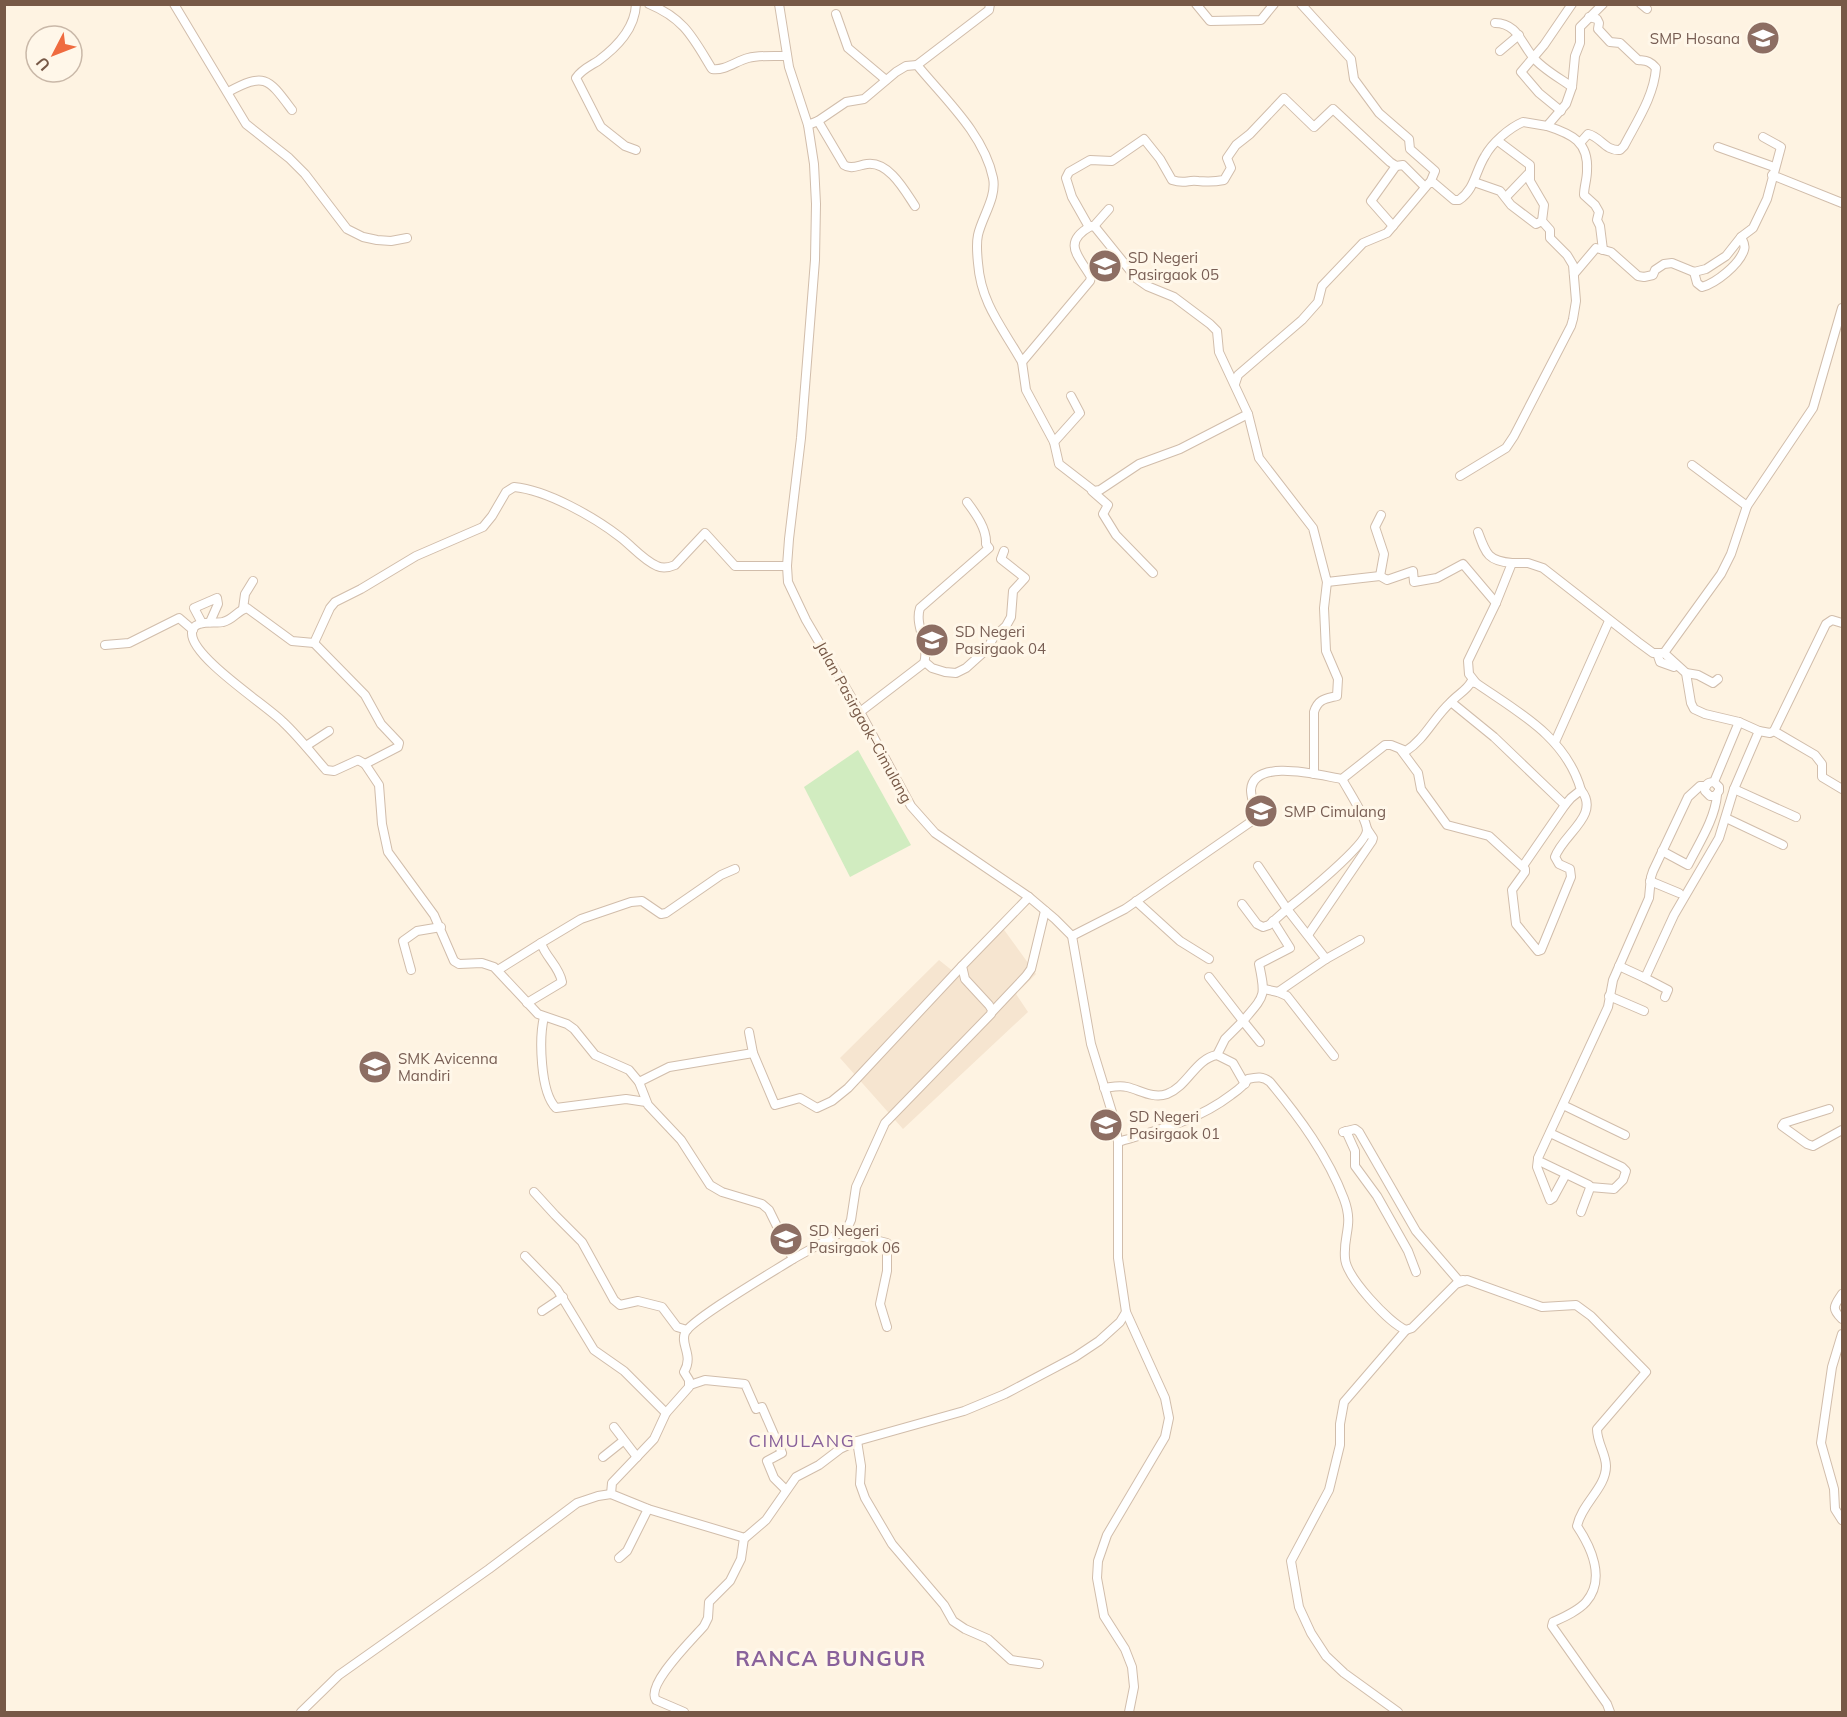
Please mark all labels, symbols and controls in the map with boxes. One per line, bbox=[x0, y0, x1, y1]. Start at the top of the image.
school or university icon: SMP Hosana bbox=[1745, 20, 1781, 56]
north arrow bbox=[24, 24, 84, 84]
place label: SMP Hosana bbox=[1650, 29, 1740, 48]
text: U bbox=[31, 53, 54, 75]
school or university icon: SD Negeri Pasirgaok 05 bbox=[1087, 248, 1123, 284]
place label: SD Negeri Pasirgaok 05 bbox=[1128, 248, 1219, 284]
school or university icon: SD Negeri Pasirgaok 04 bbox=[914, 622, 950, 658]
place label: SD Negeri Pasirgaok 04 bbox=[955, 622, 1046, 658]
street label: Jalan Pasirgaok–Cimulang bbox=[812, 638, 916, 806]
school or university icon: SMP Cimulang bbox=[1243, 793, 1279, 829]
place label: SMP Cimulang bbox=[1284, 802, 1386, 821]
school or university icon: SMK Avicenna Mandiri bbox=[357, 1049, 393, 1085]
place label: SMK Avicenna Mandiri bbox=[398, 1049, 498, 1085]
school or university icon: SD Negeri Pasirgaok 01 bbox=[1088, 1107, 1124, 1143]
place label: SD Negeri Pasirgaok 01 bbox=[1129, 1107, 1220, 1143]
school or university icon: SD Negeri Pasirgaok 06 bbox=[768, 1221, 804, 1257]
place label: SD Negeri Pasirgaok 06 bbox=[809, 1221, 900, 1257]
district label: CIMULANG bbox=[749, 1429, 855, 1452]
district label: RANCA BUNGUR bbox=[735, 1645, 927, 1671]

